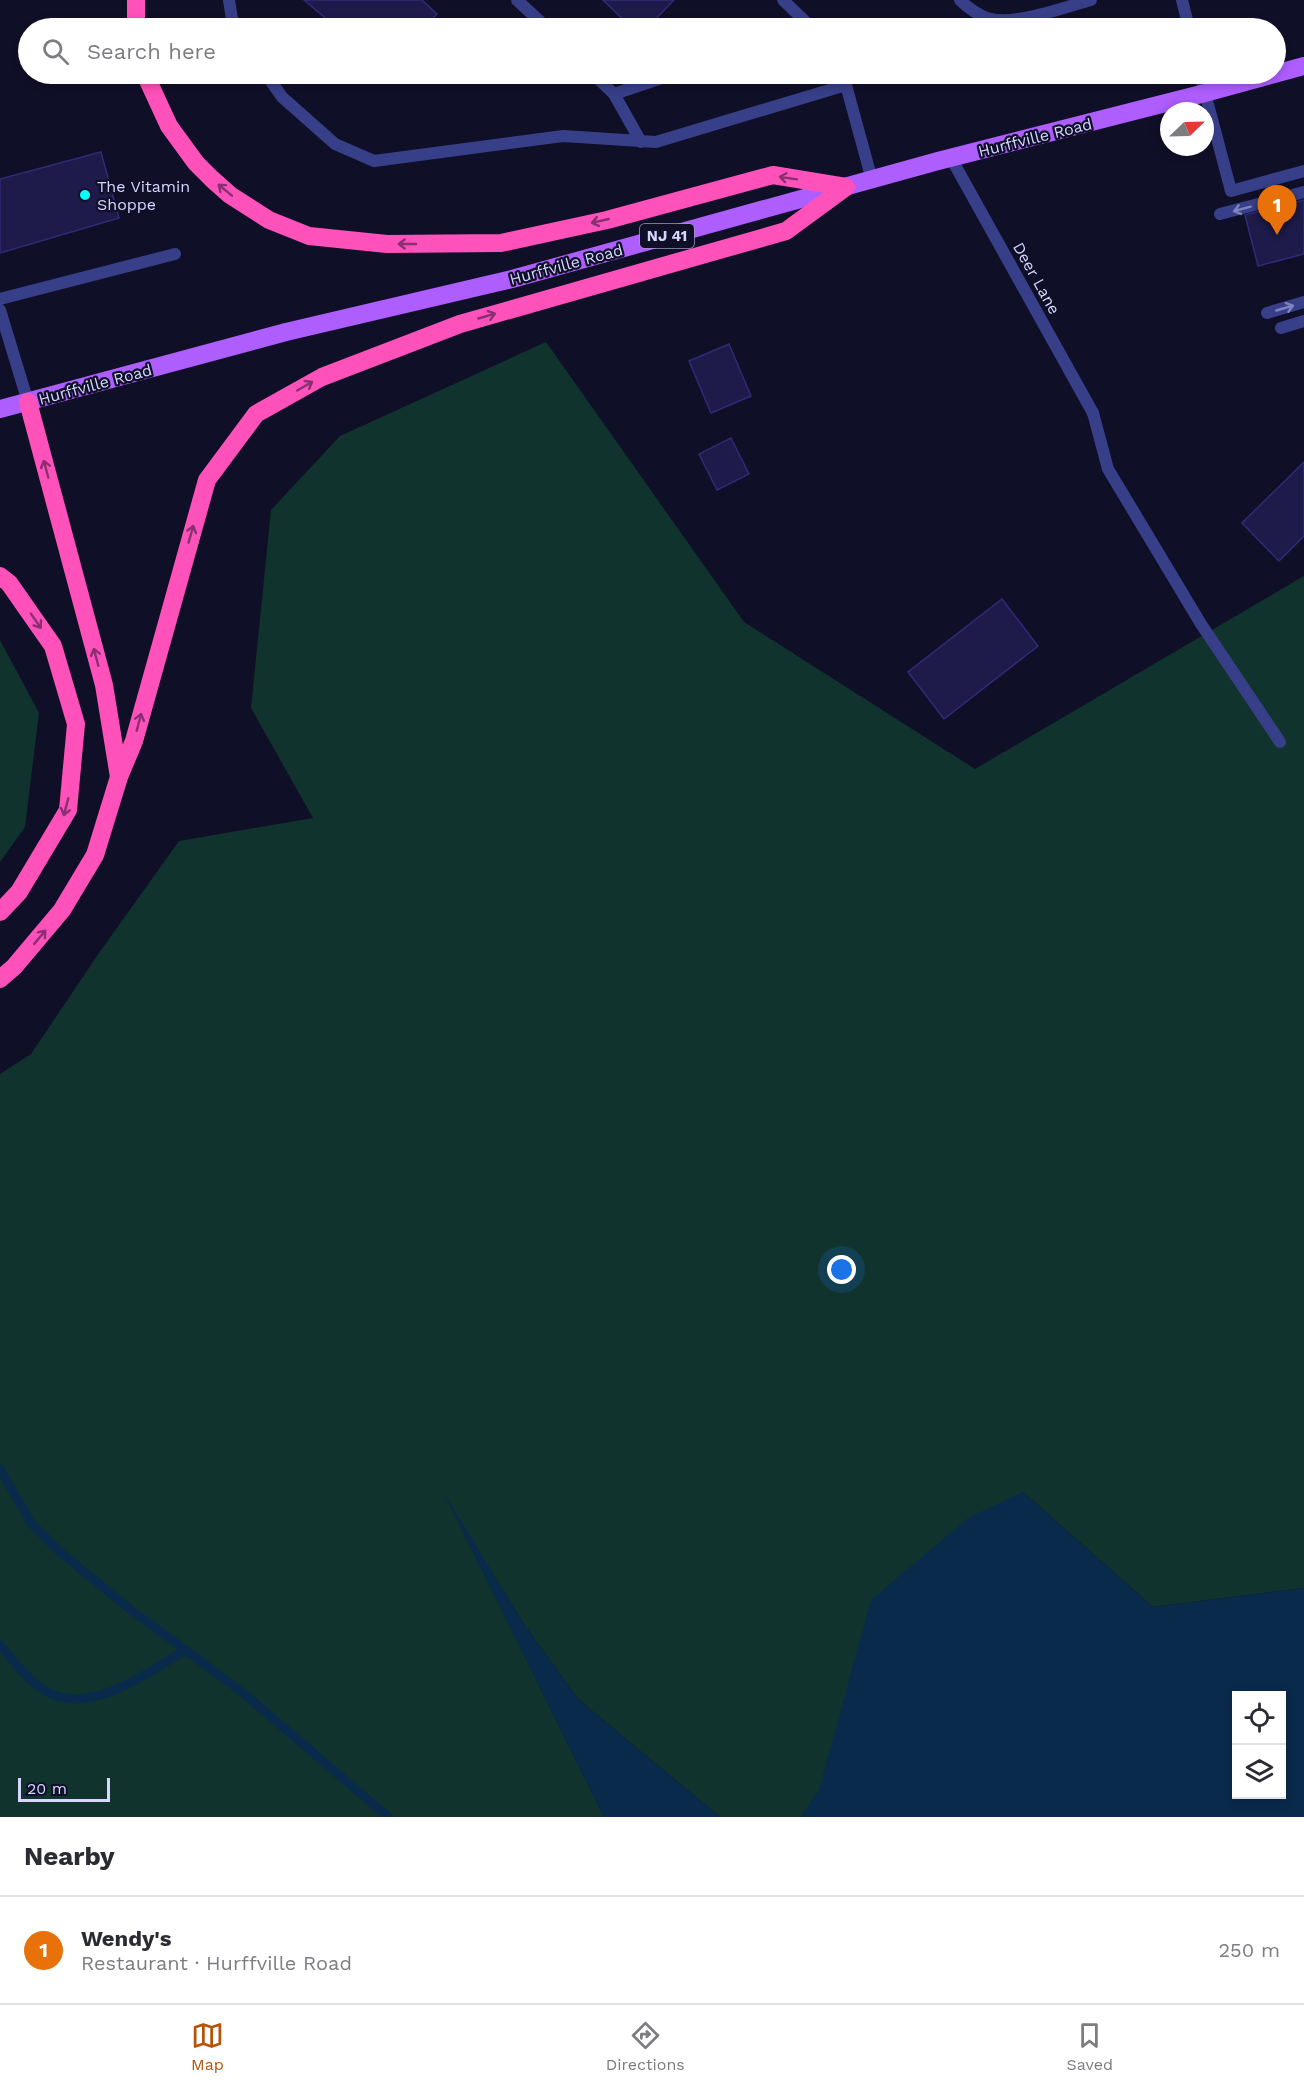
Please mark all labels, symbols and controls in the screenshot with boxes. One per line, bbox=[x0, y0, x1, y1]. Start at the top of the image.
search box bbox=[18, 18, 1286, 84]
icon: search bbox=[39, 35, 72, 68]
text: Search here bbox=[87, 39, 216, 64]
north arrow bbox=[1160, 102, 1214, 156]
street label: Hurffville Road bbox=[976, 114, 1094, 161]
one-way arrow bbox=[779, 172, 799, 183]
place label: The Vitamin Shoppe bbox=[97, 177, 190, 214]
one-way arrow bbox=[217, 183, 233, 196]
pin: 1 bbox=[1258, 186, 1296, 235]
marker: The Vitamin Shoppe bbox=[78, 188, 92, 202]
one-way arrow bbox=[1232, 203, 1251, 215]
one-way arrow bbox=[590, 216, 609, 228]
road number: NJ 41 bbox=[640, 224, 694, 248]
one-way arrow bbox=[397, 238, 417, 250]
street label: Deer Lane bbox=[1009, 239, 1064, 318]
street label: Hurffville Road bbox=[507, 240, 625, 289]
one-way arrow bbox=[1275, 301, 1294, 313]
one-way arrow bbox=[477, 310, 496, 321]
street label: Hurffville Road bbox=[36, 360, 154, 409]
one-way arrow bbox=[296, 380, 313, 392]
one-way arrow bbox=[40, 460, 51, 479]
one-way arrow bbox=[186, 525, 198, 544]
one-way arrow bbox=[30, 613, 42, 629]
one-way arrow bbox=[90, 648, 102, 667]
one-way arrow bbox=[134, 713, 146, 732]
one-way arrow bbox=[60, 797, 72, 816]
one-way arrow bbox=[33, 930, 47, 945]
your location bbox=[827, 1255, 856, 1284]
map controls bbox=[1232, 1691, 1286, 1799]
button: locate bbox=[1232, 1691, 1286, 1745]
button: layers bbox=[1232, 1745, 1286, 1799]
scale bar bbox=[18, 1775, 110, 1802]
text: 20 m bbox=[27, 1779, 67, 1798]
text: Nearby bbox=[24, 1841, 115, 1871]
text: Wendy's bbox=[81, 1926, 171, 1951]
text: 1 bbox=[39, 1938, 48, 1962]
text: 250 m bbox=[1218, 1938, 1280, 1962]
text: Restaurant · Hurffville Road bbox=[81, 1951, 352, 1975]
tab: Map bbox=[191, 2019, 224, 2074]
tab: Directions bbox=[606, 2019, 685, 2074]
tab: Saved bbox=[1067, 2019, 1113, 2074]

